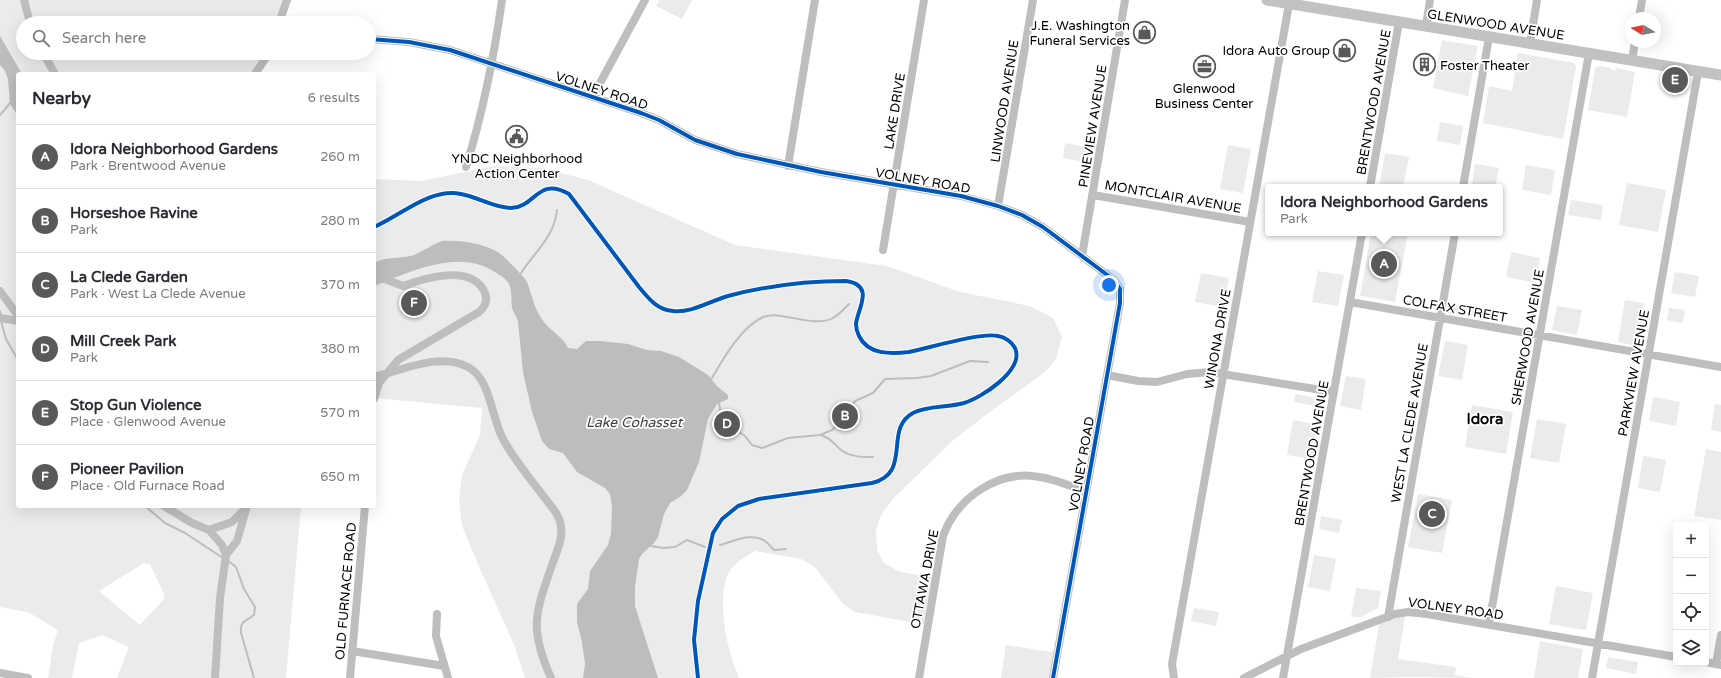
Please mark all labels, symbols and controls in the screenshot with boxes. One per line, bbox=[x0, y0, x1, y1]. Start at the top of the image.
street label: GLENWOOD AVENUE bbox=[1426, 6, 1565, 44]
north arrow bbox=[1625, 12, 1661, 48]
search box bbox=[16, 16, 376, 60]
place label: J.E. Washington Funeral Services bbox=[1030, 18, 1130, 49]
shop icon: J.E. Washington Funeral Services bbox=[1132, 19, 1158, 45]
icon: search bbox=[30, 27, 52, 49]
street label: BRENTWOOD AVENUE bbox=[1353, 28, 1395, 176]
text: Search here bbox=[62, 29, 146, 47]
shop icon: Idora Auto Group bbox=[1332, 37, 1358, 63]
street label: LINWOOD AVENUE bbox=[987, 39, 1023, 164]
place label: Idora Auto Group bbox=[1222, 43, 1330, 59]
building icon: Foster Theater bbox=[1411, 52, 1437, 78]
office icon: Glenwood Business Center bbox=[1191, 53, 1217, 79]
place label: Foster Theater bbox=[1440, 58, 1530, 74]
street label: PINEVIEW AVENUE bbox=[1075, 64, 1111, 189]
pin: E bbox=[1662, 65, 1688, 95]
street label: VOLNEY ROAD bbox=[553, 68, 650, 114]
street label: LAKE DRIVE bbox=[881, 72, 909, 151]
place label: Glenwood Business Center bbox=[1155, 81, 1253, 112]
text: Nearby bbox=[32, 88, 91, 109]
text: 6 results bbox=[308, 90, 360, 106]
public building icon: YNDC Neighborhood Action Center bbox=[504, 123, 530, 149]
text: Idora Neighborhood Gardens bbox=[70, 140, 278, 158]
text: A bbox=[40, 149, 50, 165]
text: 260 m bbox=[320, 149, 360, 165]
place label: YNDC Neighborhood Action Center bbox=[452, 151, 582, 182]
text: Park · Brentwood Avenue bbox=[70, 158, 226, 174]
street label: VOLNEY ROAD bbox=[874, 165, 972, 197]
street label: MONTCLAIR AVENUE bbox=[1103, 177, 1242, 217]
popup bbox=[1265, 184, 1503, 236]
text: Idora Neighborhood Gardens bbox=[1280, 193, 1488, 211]
text: Horseshoe Ravine bbox=[70, 204, 198, 222]
text: Park bbox=[1280, 211, 1308, 227]
text: B bbox=[40, 213, 50, 229]
text: 280 m bbox=[320, 213, 360, 229]
text: Park bbox=[70, 222, 98, 238]
pin: A bbox=[1371, 249, 1397, 279]
text: La Clede Garden bbox=[70, 268, 188, 286]
street label: SHERWOOD AVENUE bbox=[1508, 268, 1548, 406]
your location bbox=[1099, 275, 1119, 295]
text: C bbox=[40, 277, 50, 293]
text: 370 m bbox=[320, 277, 360, 293]
text: Park · West La Clede Avenue bbox=[70, 286, 246, 302]
pin: F bbox=[401, 288, 427, 318]
street label: WINONA DRIVE bbox=[1201, 288, 1235, 390]
street label: COLFAX STREET bbox=[1402, 292, 1508, 326]
street label: PARKVIEW AVENUE bbox=[1615, 309, 1653, 438]
text: Mill Creek Park bbox=[70, 332, 176, 350]
text: D bbox=[40, 341, 50, 357]
text: 380 m bbox=[320, 341, 360, 357]
street label: WEST LA CLEDE AVENUE bbox=[1388, 342, 1432, 504]
text: Park bbox=[70, 350, 98, 366]
street label: BRENTWOOD AVENUE bbox=[1291, 379, 1333, 527]
text: Stop Gun Violence bbox=[70, 396, 201, 414]
pin: B bbox=[832, 401, 858, 431]
text: E bbox=[41, 405, 49, 421]
text: 570 m bbox=[320, 405, 360, 421]
pin: D bbox=[714, 409, 740, 439]
district label: Idora bbox=[1467, 410, 1503, 428]
text: Place · Glenwood Avenue bbox=[70, 414, 226, 430]
water label: Lake Cohasset bbox=[586, 414, 684, 431]
street label: VOLNEY ROAD bbox=[1066, 415, 1098, 513]
text: Pioneer Pavilion bbox=[70, 460, 184, 478]
text: F bbox=[41, 469, 49, 485]
text: 650 m bbox=[320, 469, 360, 485]
text: Place · Old Furnace Road bbox=[70, 478, 225, 494]
pin: C bbox=[1419, 499, 1445, 529]
street label: OLD FURNACE ROAD bbox=[332, 521, 360, 660]
map controls bbox=[1673, 522, 1709, 666]
button: + bbox=[1673, 522, 1709, 558]
street label: OTTAWA DRIVE bbox=[907, 528, 942, 630]
button: − bbox=[1673, 558, 1709, 594]
street label: VOLNEY ROAD bbox=[1407, 594, 1505, 624]
button: locate bbox=[1673, 594, 1709, 630]
button: layers bbox=[1673, 630, 1709, 666]

